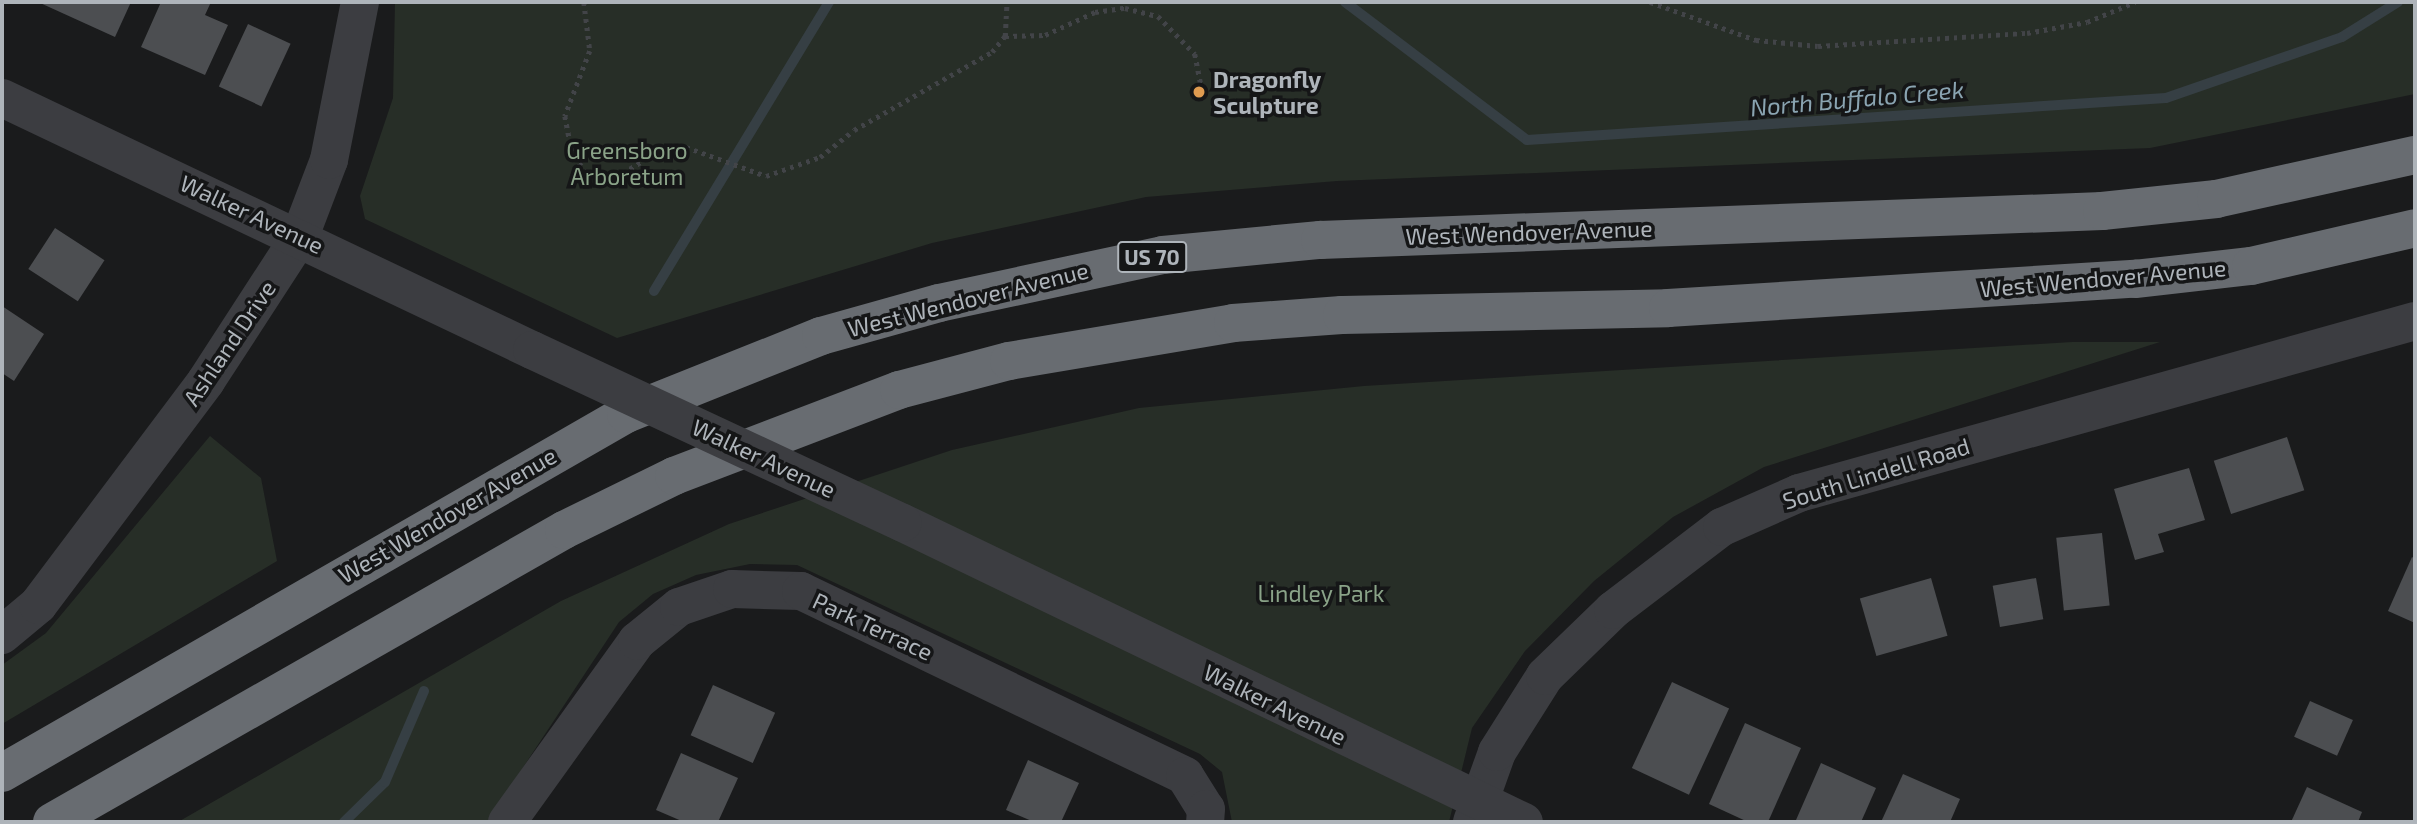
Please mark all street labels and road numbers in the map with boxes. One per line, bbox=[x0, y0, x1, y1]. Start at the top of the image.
street label: Walker Avenue bbox=[175, 169, 329, 259]
street label: West Wendover Avenue bbox=[1404, 214, 1654, 250]
road number: US 70 bbox=[1117, 240, 1187, 274]
street label: West Wendover Avenue bbox=[1978, 253, 2228, 303]
street label: West Wendover Avenue bbox=[844, 256, 1092, 342]
street label: Ashland Drive bbox=[177, 275, 281, 411]
street label: Walker Avenue bbox=[687, 413, 841, 503]
street label: South Lindell Road bbox=[1779, 431, 1973, 515]
street label: West Wendover Avenue bbox=[333, 441, 561, 589]
street label: Park Terrace bbox=[808, 586, 938, 666]
street label: Walker Avenue bbox=[1199, 657, 1351, 751]

